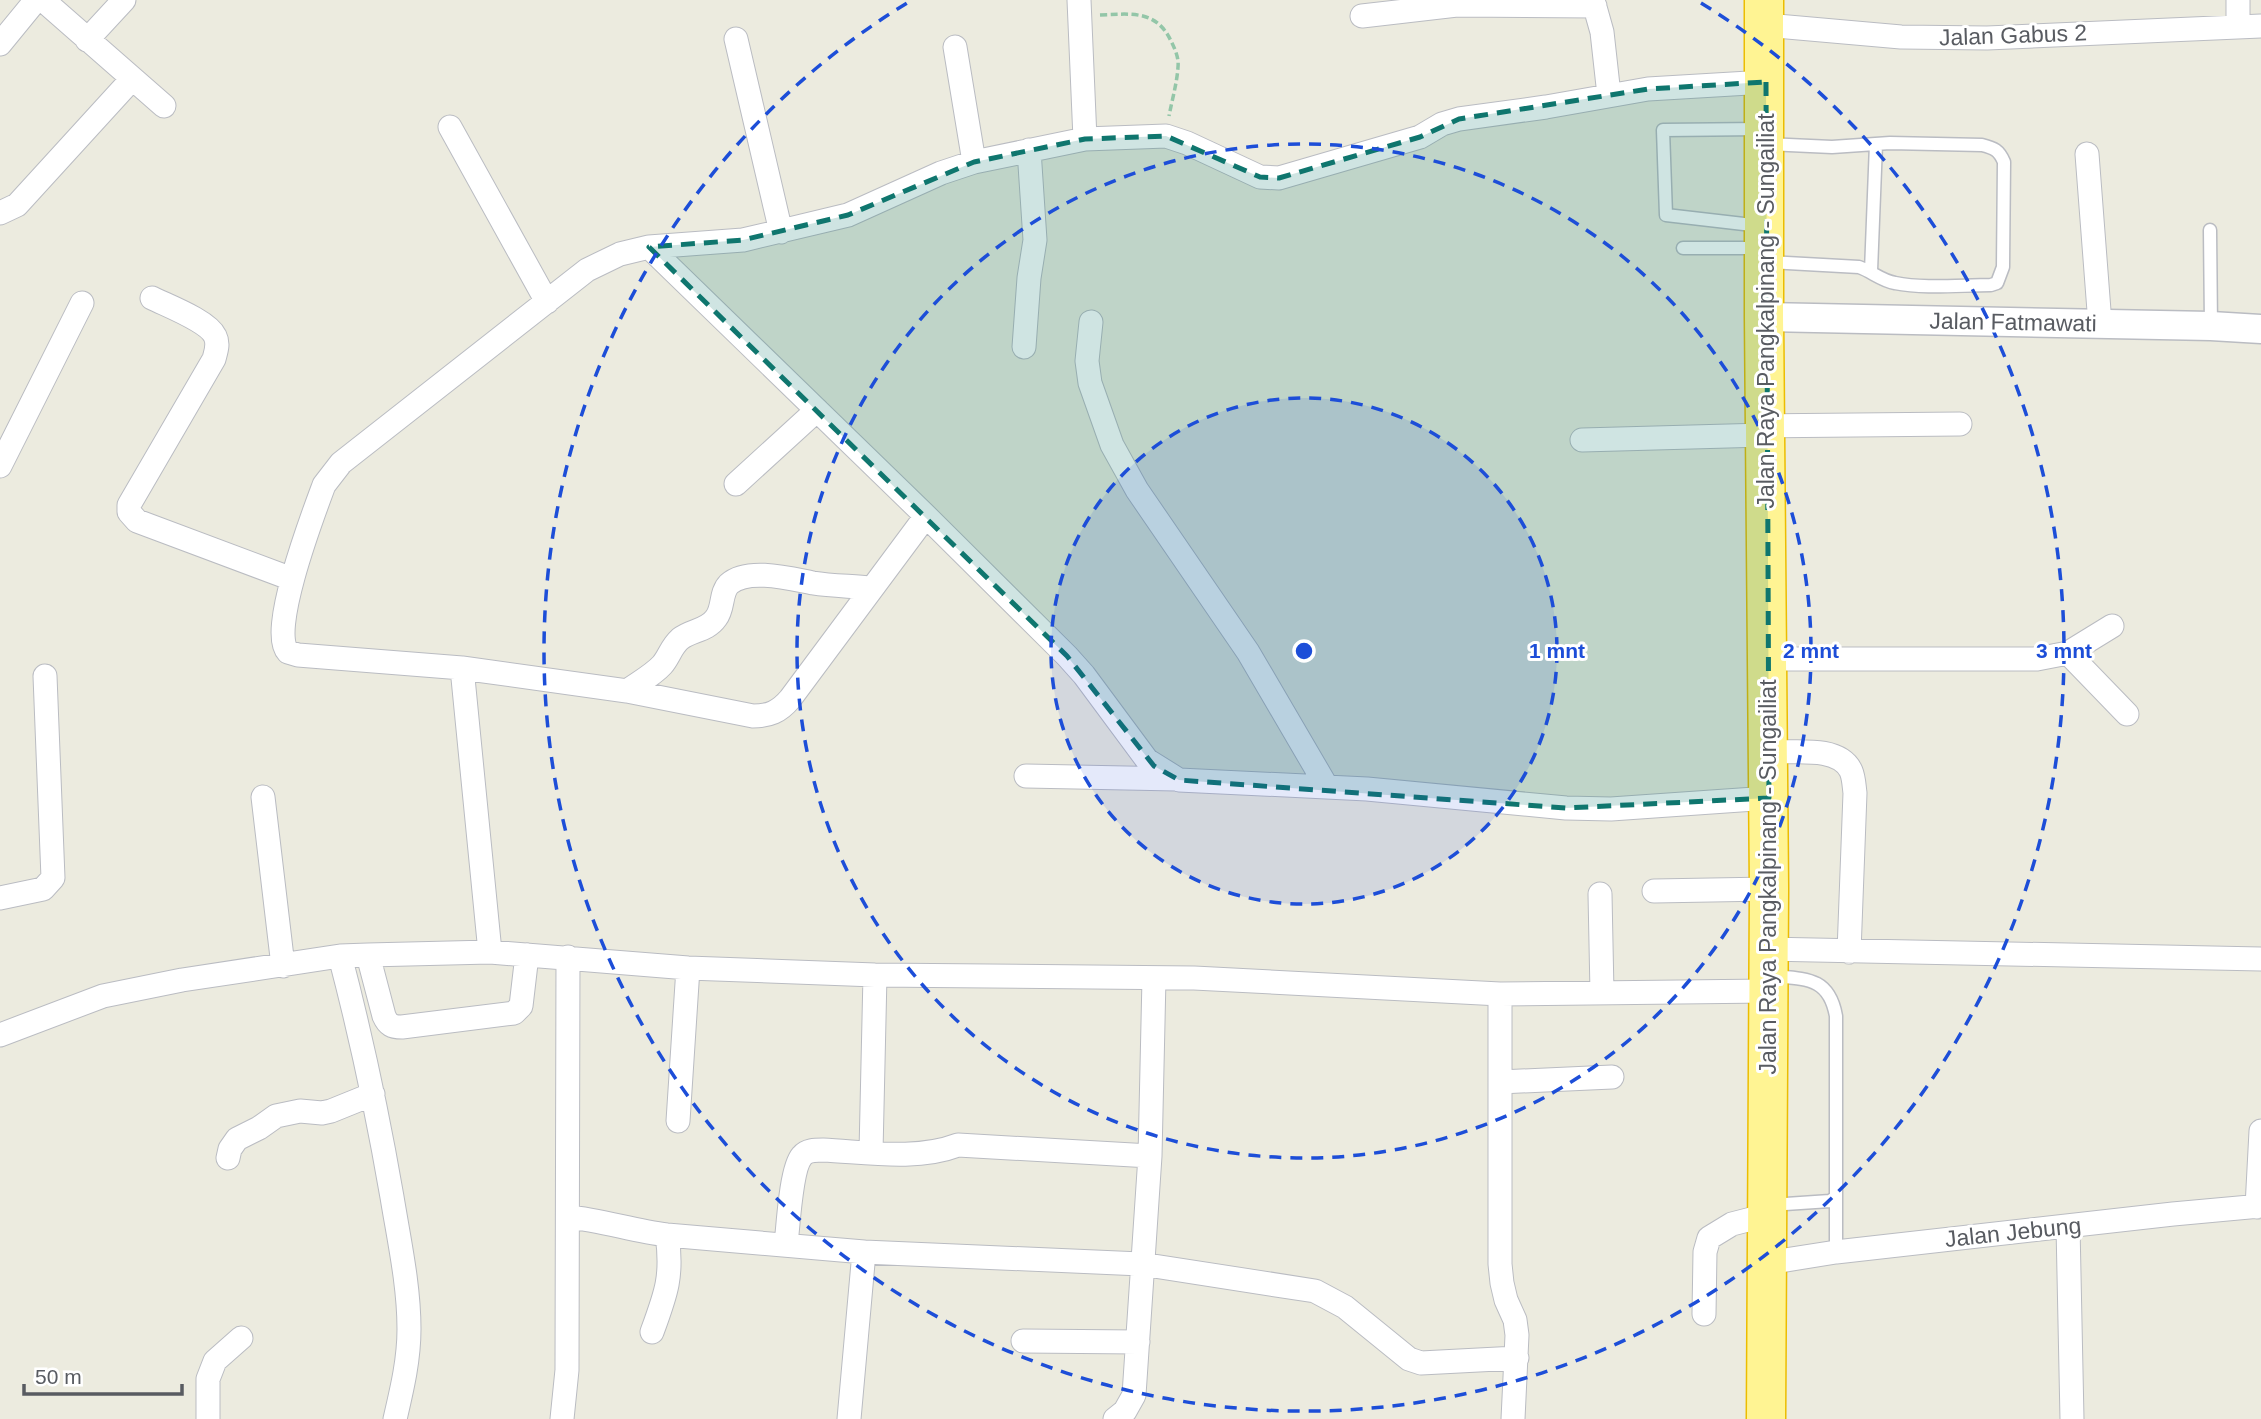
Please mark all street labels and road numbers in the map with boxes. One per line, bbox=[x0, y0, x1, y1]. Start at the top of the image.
street label: Jalan Gabus 2 bbox=[1938, 19, 2088, 51]
street label: Jalan Raya Pangkalpinang - Sungailiat bbox=[1753, 113, 1779, 509]
street label: Jalan Fatmawati bbox=[1929, 308, 2097, 336]
street label: Jalan Raya Pangkalpinang - Sungailiat bbox=[1755, 679, 1781, 1075]
street label: Jalan Jebung bbox=[1944, 1212, 2082, 1252]

